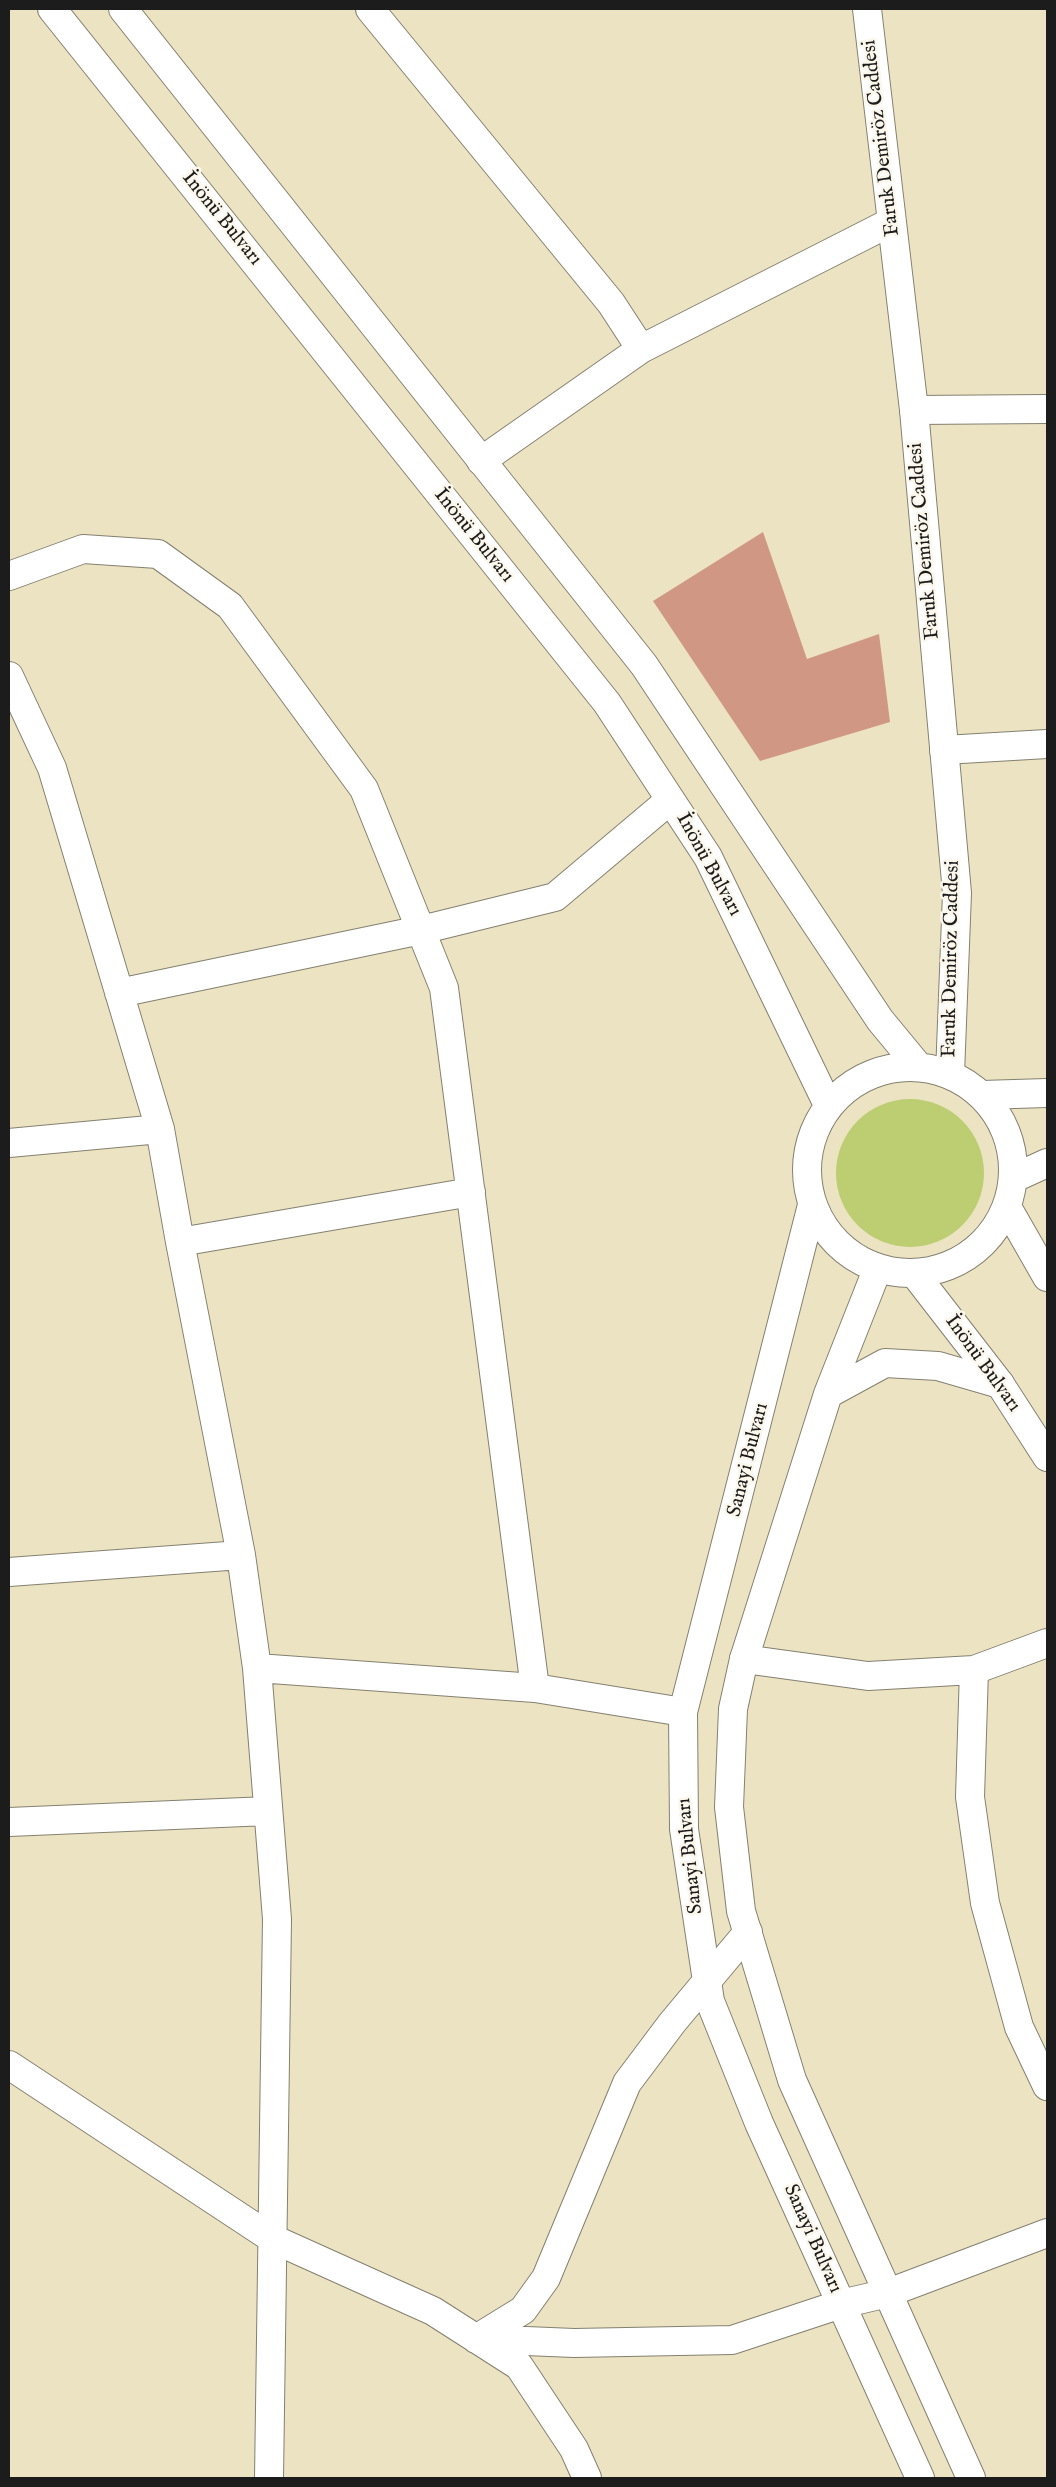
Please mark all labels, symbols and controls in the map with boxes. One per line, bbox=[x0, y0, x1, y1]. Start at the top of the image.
street label: Faruk Demiröz Caddesi bbox=[858, 39, 906, 237]
street label: İnönü Bulvarı bbox=[176, 167, 266, 271]
street label: Faruk Demiröz Caddesi bbox=[904, 442, 946, 640]
street label: İnönü Bulvarı bbox=[428, 484, 518, 588]
street label: İnönü Bulvarı bbox=[670, 809, 746, 921]
street label: Faruk Demiröz Caddesi bbox=[938, 860, 966, 1058]
street label: İnönü Bulvarı bbox=[939, 1311, 1025, 1417]
street label: Sanayi Bulvarı bbox=[723, 1401, 775, 1519]
street label: Sanayi Bulvarı bbox=[673, 1797, 709, 1915]
street label: Sanayi Bulvarı bbox=[777, 2181, 847, 2297]

